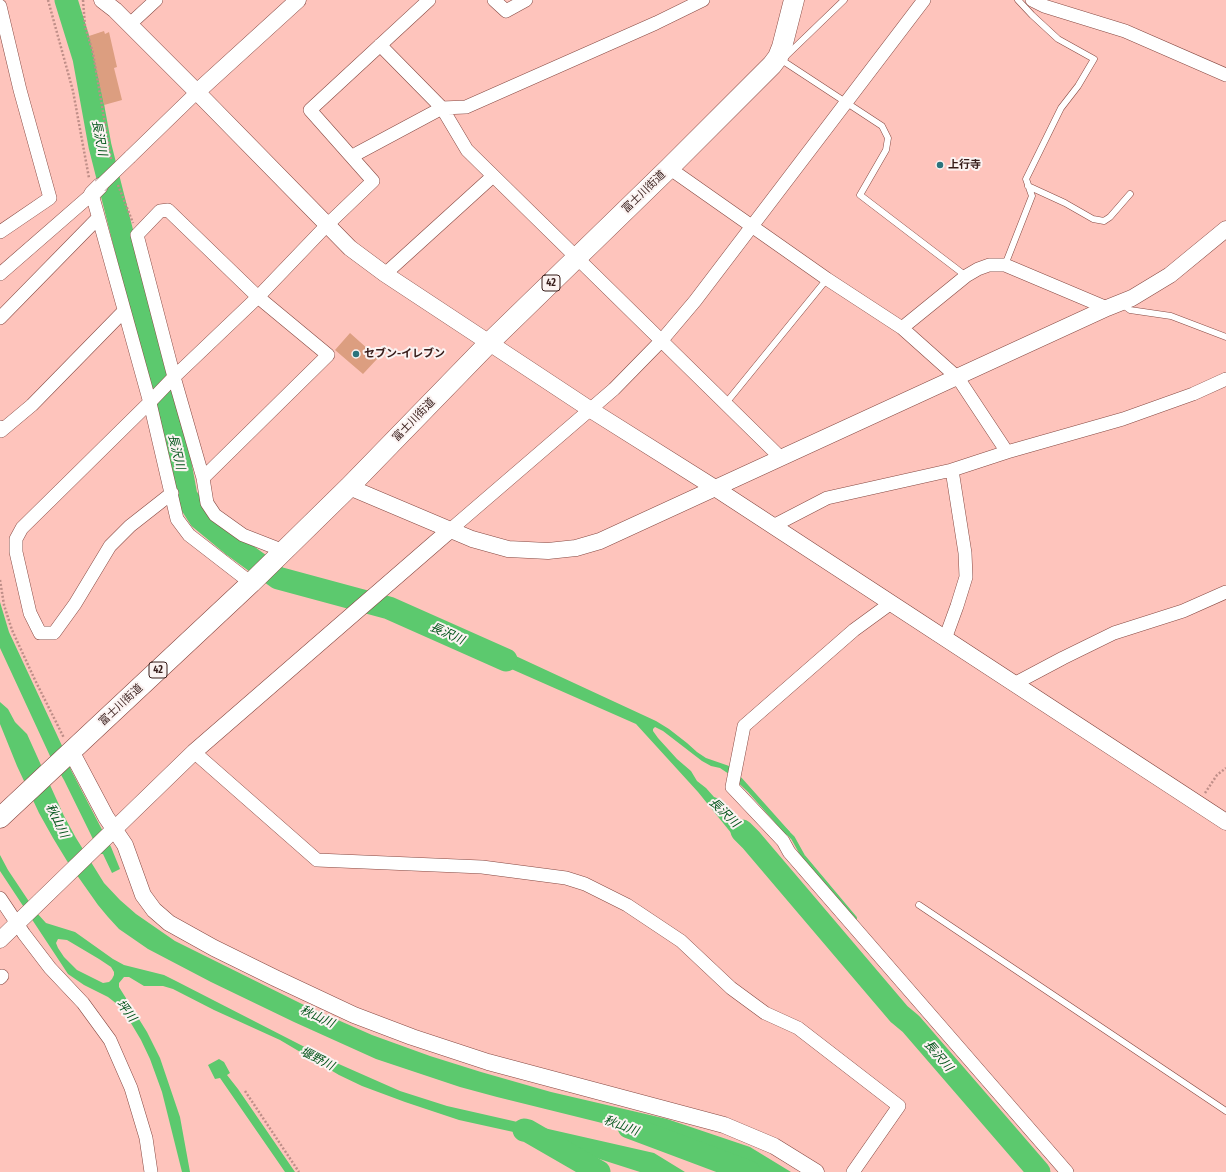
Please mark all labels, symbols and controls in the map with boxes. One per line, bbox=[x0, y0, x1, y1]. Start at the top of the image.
water label: 長沢川 bbox=[88, 119, 110, 157]
place label: 上行寺 bbox=[948, 158, 981, 172]
marker: 上行寺 bbox=[935, 160, 945, 170]
street label: 富士川街道 bbox=[620, 168, 668, 216]
road number: 42 bbox=[542, 275, 560, 291]
place label: セブン-イレブン bbox=[364, 347, 445, 361]
marker: セブン-イレブン bbox=[351, 349, 361, 359]
street label: 富士川街道 bbox=[390, 396, 438, 444]
water label: 長沢川 bbox=[165, 433, 187, 471]
water label: 長沢川 bbox=[428, 620, 466, 648]
road number: 42 bbox=[149, 662, 167, 678]
street label: 富士川街道 bbox=[96, 681, 146, 729]
water label: 長沢川 bbox=[706, 795, 742, 831]
water label: 秋山川 bbox=[43, 802, 71, 840]
water label: 坪川 bbox=[113, 997, 139, 1025]
water label: 秋山川 bbox=[298, 1003, 336, 1031]
water label: 長沢川 bbox=[921, 1038, 955, 1074]
water label: 堰野川 bbox=[298, 1044, 336, 1074]
water label: 秋山川 bbox=[602, 1113, 640, 1139]

